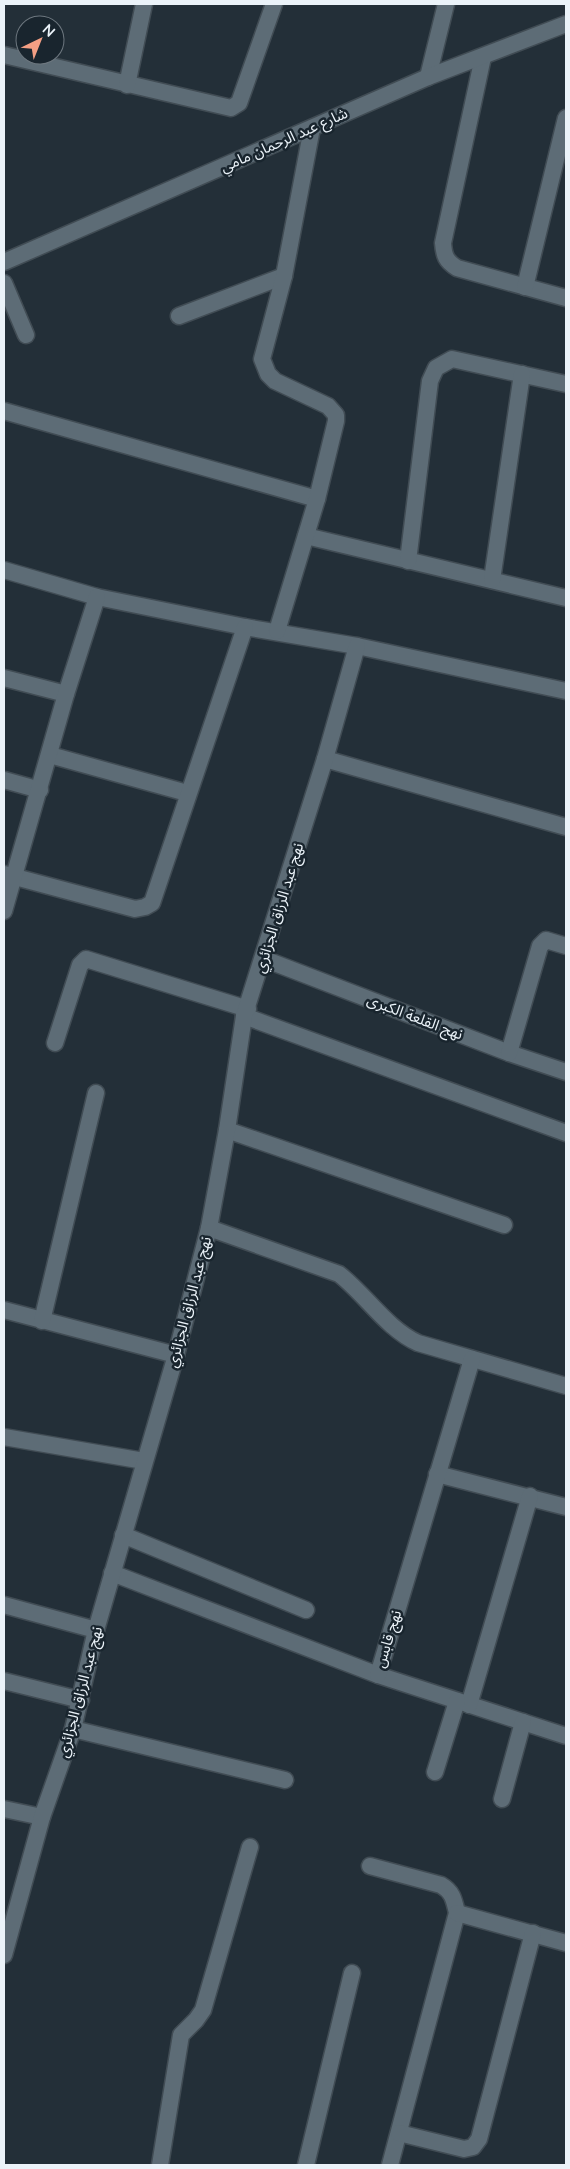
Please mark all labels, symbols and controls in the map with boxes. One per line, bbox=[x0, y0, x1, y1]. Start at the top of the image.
north arrow bbox=[15, 15, 65, 65]
text: N bbox=[39, 20, 59, 40]
street label: شارع عبد الرحمان مامي bbox=[217, 103, 352, 179]
street label: نهج عبد الرزاق الجزائري bbox=[250, 841, 310, 976]
street label: نهج القلعة الكبرى bbox=[363, 990, 466, 1046]
street label: نهج عبد الرزاق الجزائري bbox=[162, 1234, 218, 1370]
street label: نهج قابس bbox=[370, 1608, 408, 1671]
street label: نهج عبد الرزاق الجزائري bbox=[53, 1624, 109, 1760]

